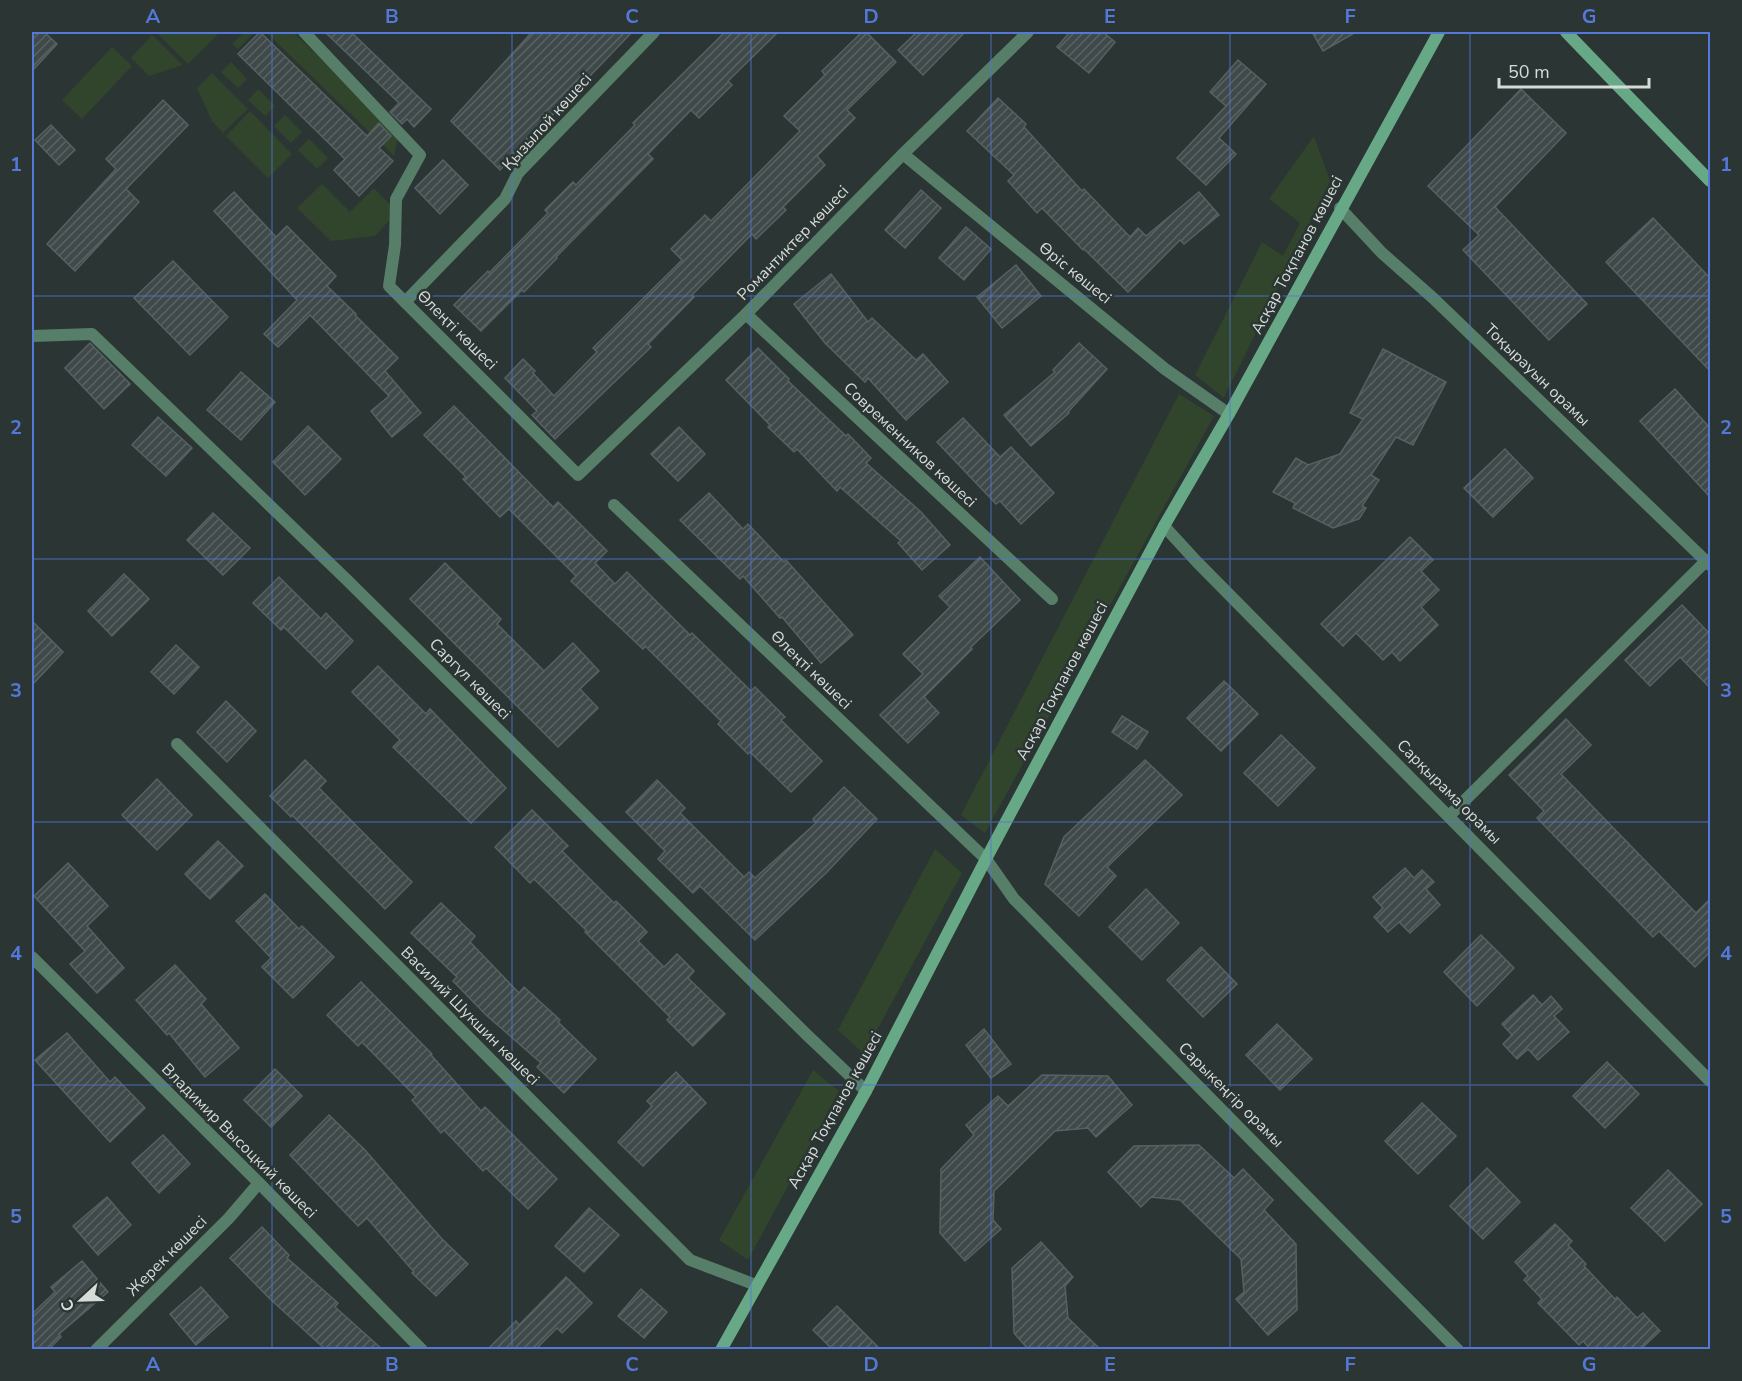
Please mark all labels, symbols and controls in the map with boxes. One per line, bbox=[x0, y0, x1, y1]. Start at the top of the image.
text: A bbox=[146, 3, 161, 30]
text: B bbox=[385, 3, 399, 30]
text: C bbox=[625, 3, 639, 30]
text: D bbox=[863, 3, 879, 30]
text: E bbox=[1104, 3, 1116, 30]
text: F bbox=[1344, 3, 1356, 30]
text: G bbox=[1582, 3, 1596, 30]
scale bar bbox=[1499, 51, 1649, 89]
text: 50 m bbox=[1508, 60, 1550, 84]
street label: Қызылой көшесі bbox=[497, 69, 597, 175]
text: 1 bbox=[10, 151, 22, 178]
text: 1 bbox=[1720, 151, 1732, 178]
street label: Асқар Тоқпанов көшесі bbox=[1246, 172, 1348, 338]
street label: Романтиктер көшесі bbox=[732, 181, 854, 305]
street label: Өріс көшесі bbox=[1034, 237, 1116, 309]
street label: Өлеңті көшесі bbox=[412, 285, 502, 375]
street label: Тоқырауын орамы bbox=[1479, 319, 1595, 431]
street label: Современников көшесі bbox=[839, 377, 981, 513]
text: 2 bbox=[10, 414, 22, 441]
text: 2 bbox=[1720, 414, 1732, 441]
street label: Асқар Тоқпанов көшесі bbox=[1011, 598, 1113, 764]
street label: Өлеңті көшесі bbox=[766, 626, 856, 714]
street label: Саргүл көшесі bbox=[424, 633, 516, 725]
text: 3 bbox=[10, 677, 22, 704]
text: 3 bbox=[1720, 677, 1732, 704]
street label: Сарқырама орамы bbox=[1392, 735, 1506, 849]
text: 4 bbox=[10, 940, 22, 967]
text: 4 bbox=[1720, 940, 1732, 967]
street label: Василий Шукшин көшесі bbox=[396, 942, 544, 1090]
street label: Асқар Тоқпанов көшесі bbox=[783, 1027, 887, 1193]
street label: Сарыкеңгір орамы bbox=[1173, 1037, 1289, 1153]
street label: Владимир Высоцкий көшесі bbox=[157, 1059, 321, 1223]
text: 5 bbox=[10, 1203, 22, 1230]
text: 5 bbox=[1720, 1203, 1732, 1230]
street label: Жерек көшесі bbox=[122, 1211, 212, 1301]
north arrow bbox=[51, 1270, 111, 1330]
text: С bbox=[56, 1296, 80, 1314]
text: A bbox=[146, 1351, 161, 1378]
text: B bbox=[385, 1351, 399, 1378]
text: C bbox=[625, 1351, 639, 1378]
text: D bbox=[863, 1351, 879, 1378]
text: E bbox=[1104, 1351, 1116, 1378]
text: F bbox=[1344, 1351, 1356, 1378]
text: G bbox=[1582, 1351, 1596, 1378]

